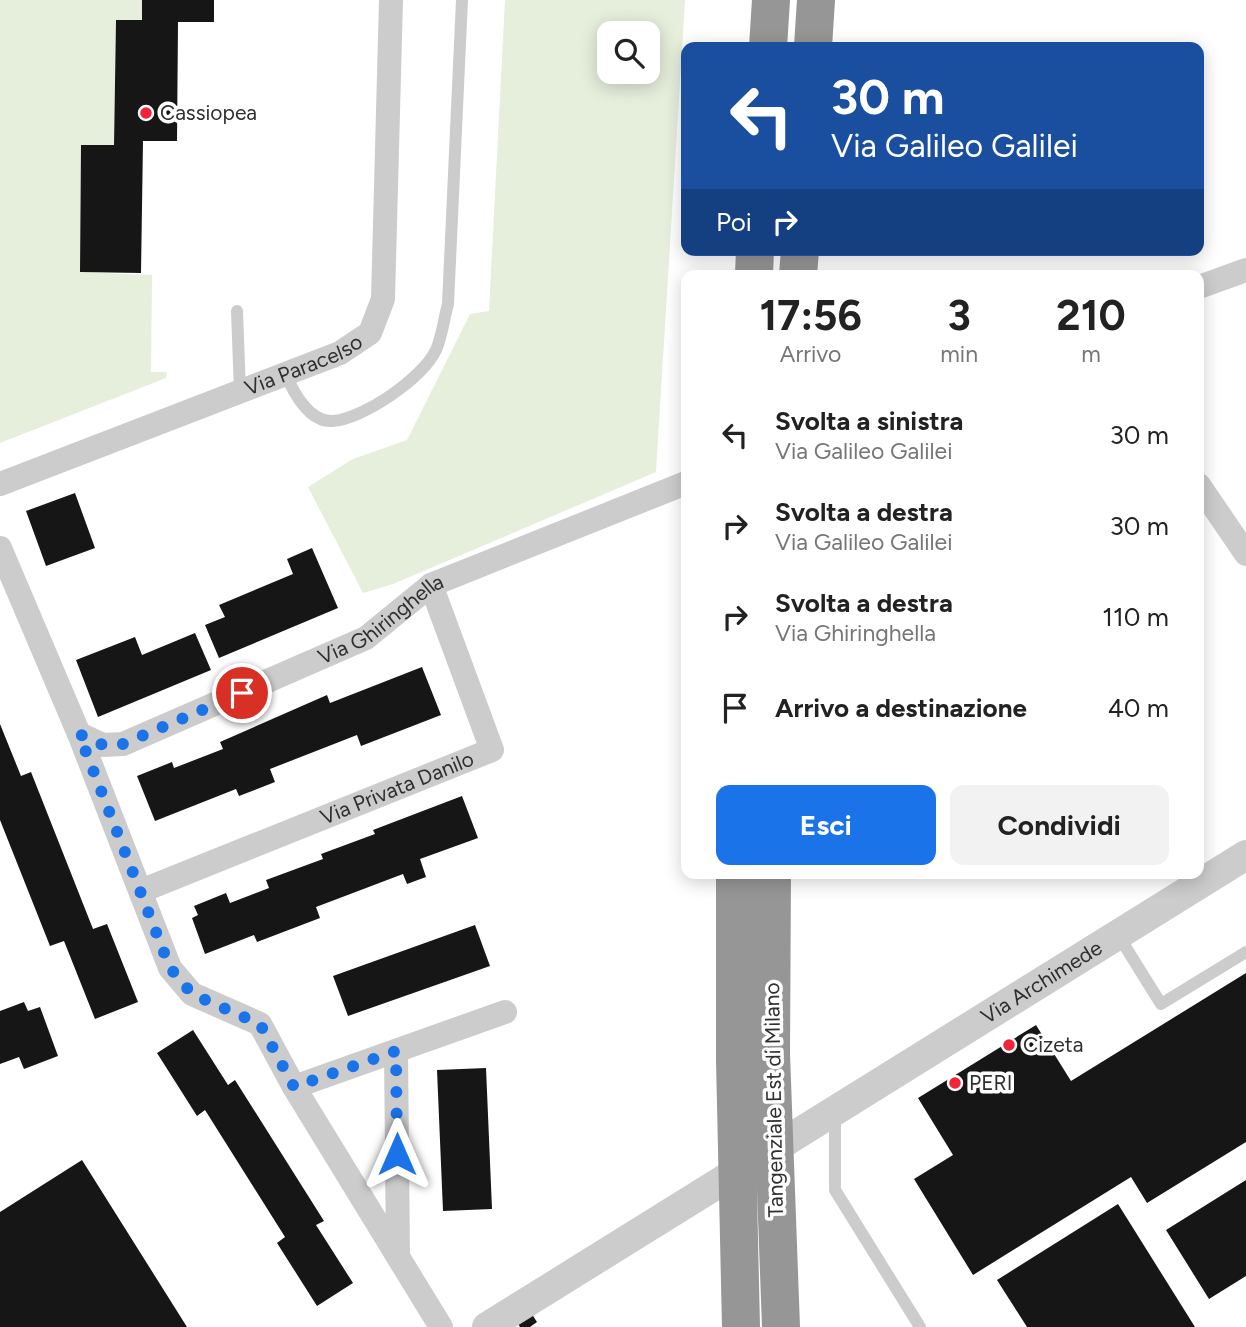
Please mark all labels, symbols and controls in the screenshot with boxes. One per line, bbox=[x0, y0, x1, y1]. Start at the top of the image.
map controls bbox=[597, 21, 660, 84]
button: search bbox=[597, 21, 660, 84]
text: 30 m bbox=[831, 67, 944, 126]
icon: left bbox=[716, 70, 807, 161]
place label: Cassiopea bbox=[160, 100, 257, 125]
marker: Cassiopea bbox=[138, 105, 154, 121]
text: Via Galileo Galilei bbox=[831, 127, 1078, 165]
icon: right bbox=[766, 203, 804, 241]
text: Poi bbox=[716, 206, 752, 238]
text: 17:56 bbox=[759, 290, 862, 341]
text: 3 bbox=[947, 290, 971, 341]
text: 210 bbox=[1056, 290, 1126, 341]
street label: Via Paracelso bbox=[241, 329, 367, 401]
text: Arrivo bbox=[780, 340, 841, 368]
text: min bbox=[940, 340, 978, 368]
text: m bbox=[1081, 340, 1101, 368]
text: Svolta a sinistra bbox=[775, 405, 963, 437]
icon: left bbox=[716, 416, 754, 454]
text: 30 m bbox=[1110, 419, 1169, 451]
text: Via Galileo Galilei bbox=[775, 437, 953, 465]
text: Svolta a destra bbox=[775, 496, 953, 528]
icon: right bbox=[716, 507, 754, 545]
text: 30 m bbox=[1110, 510, 1169, 542]
text: Via Galileo Galilei bbox=[775, 528, 953, 556]
street label: Via Ghiringhella bbox=[314, 568, 447, 669]
text: Svolta a destra bbox=[775, 587, 953, 619]
icon: right bbox=[716, 598, 754, 636]
text: 110 m bbox=[1102, 601, 1169, 633]
text: Via Ghiringhella bbox=[775, 619, 936, 647]
pin bbox=[212, 663, 272, 723]
icon: arrive bbox=[223, 674, 261, 712]
icon: arrive bbox=[716, 689, 754, 727]
text: Arrivo a destinazione bbox=[775, 692, 1027, 724]
text: 40 m bbox=[1108, 692, 1169, 724]
street label: Via Privata Danilo bbox=[317, 746, 477, 830]
button: Esci bbox=[716, 785, 936, 865]
button: Condividi bbox=[950, 785, 1169, 865]
street label: Via Archimede bbox=[976, 935, 1106, 1029]
street label: Tangenziale Est di Milano bbox=[759, 982, 788, 1218]
place label: Cizeta bbox=[1023, 1032, 1083, 1057]
marker: Cizeta bbox=[1001, 1037, 1017, 1053]
place label: PERI bbox=[969, 1070, 1012, 1095]
marker: PERI bbox=[947, 1075, 963, 1091]
position arrow bbox=[360, 1117, 434, 1191]

